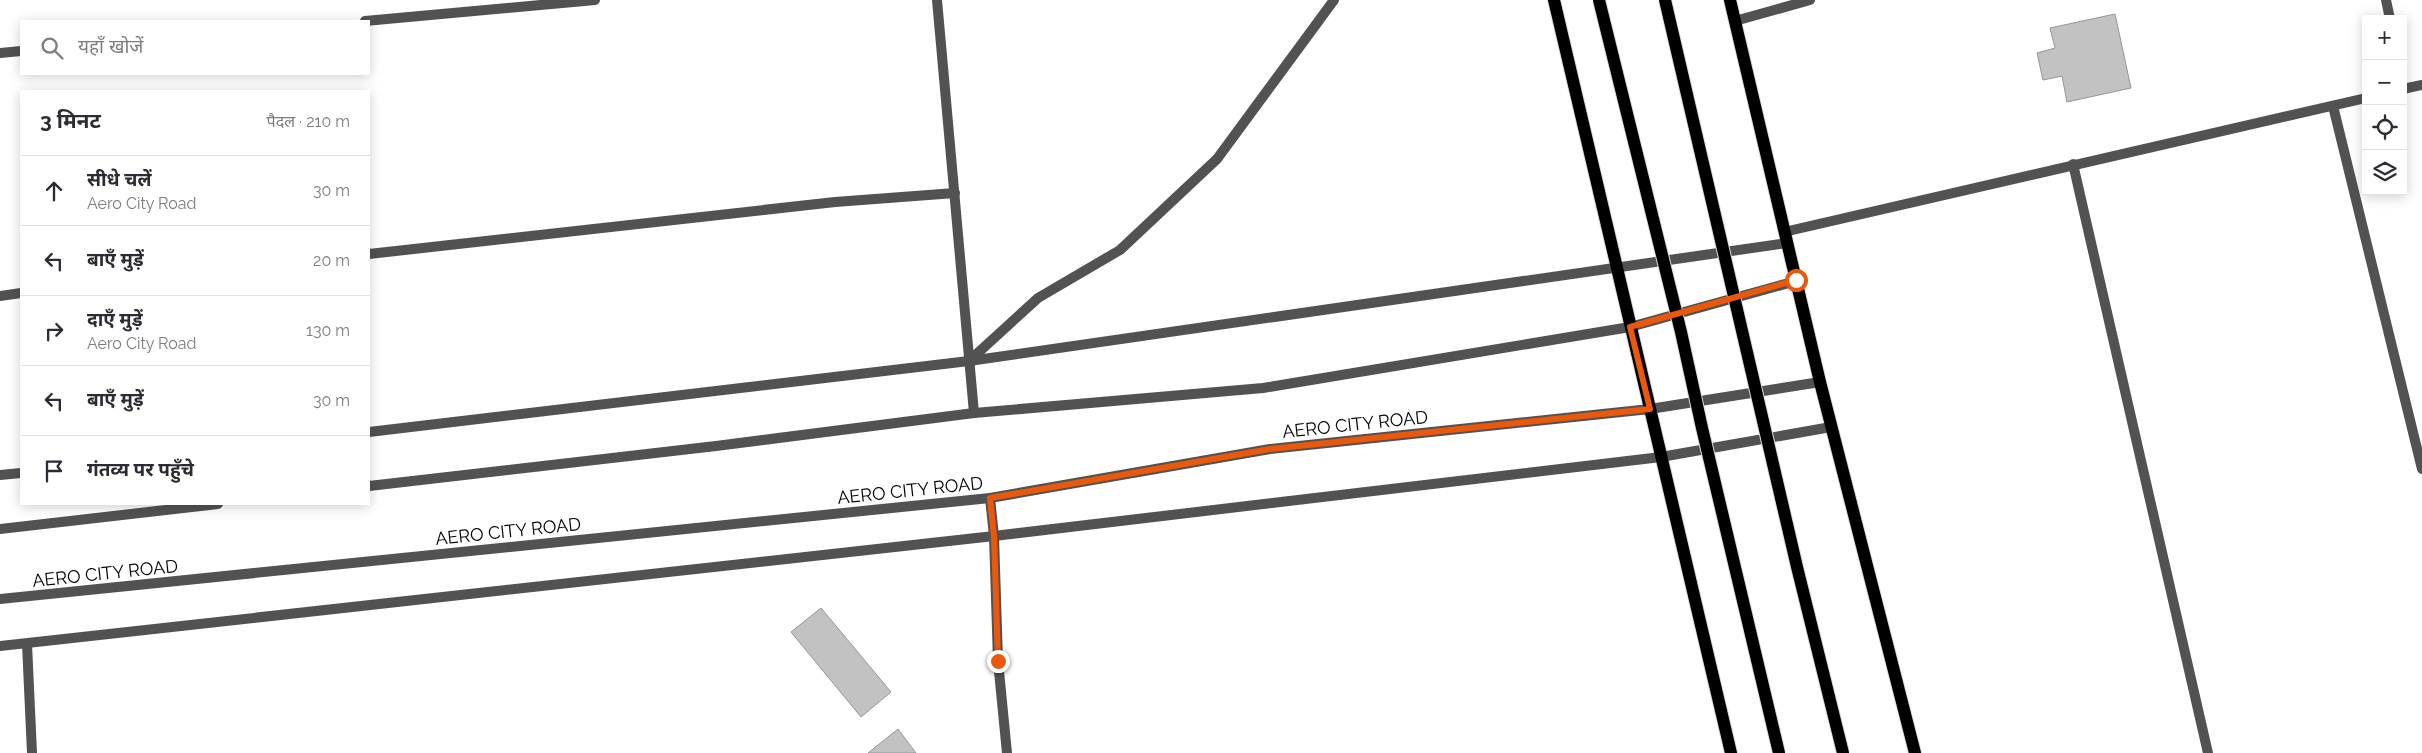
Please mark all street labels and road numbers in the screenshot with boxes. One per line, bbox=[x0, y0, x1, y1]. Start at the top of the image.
street label: AERO CITY ROAD bbox=[1281, 406, 1429, 442]
street label: AERO CITY ROAD bbox=[836, 472, 984, 508]
street label: AERO CITY ROAD bbox=[434, 513, 582, 549]
street label: AERO CITY ROAD bbox=[31, 555, 179, 591]

